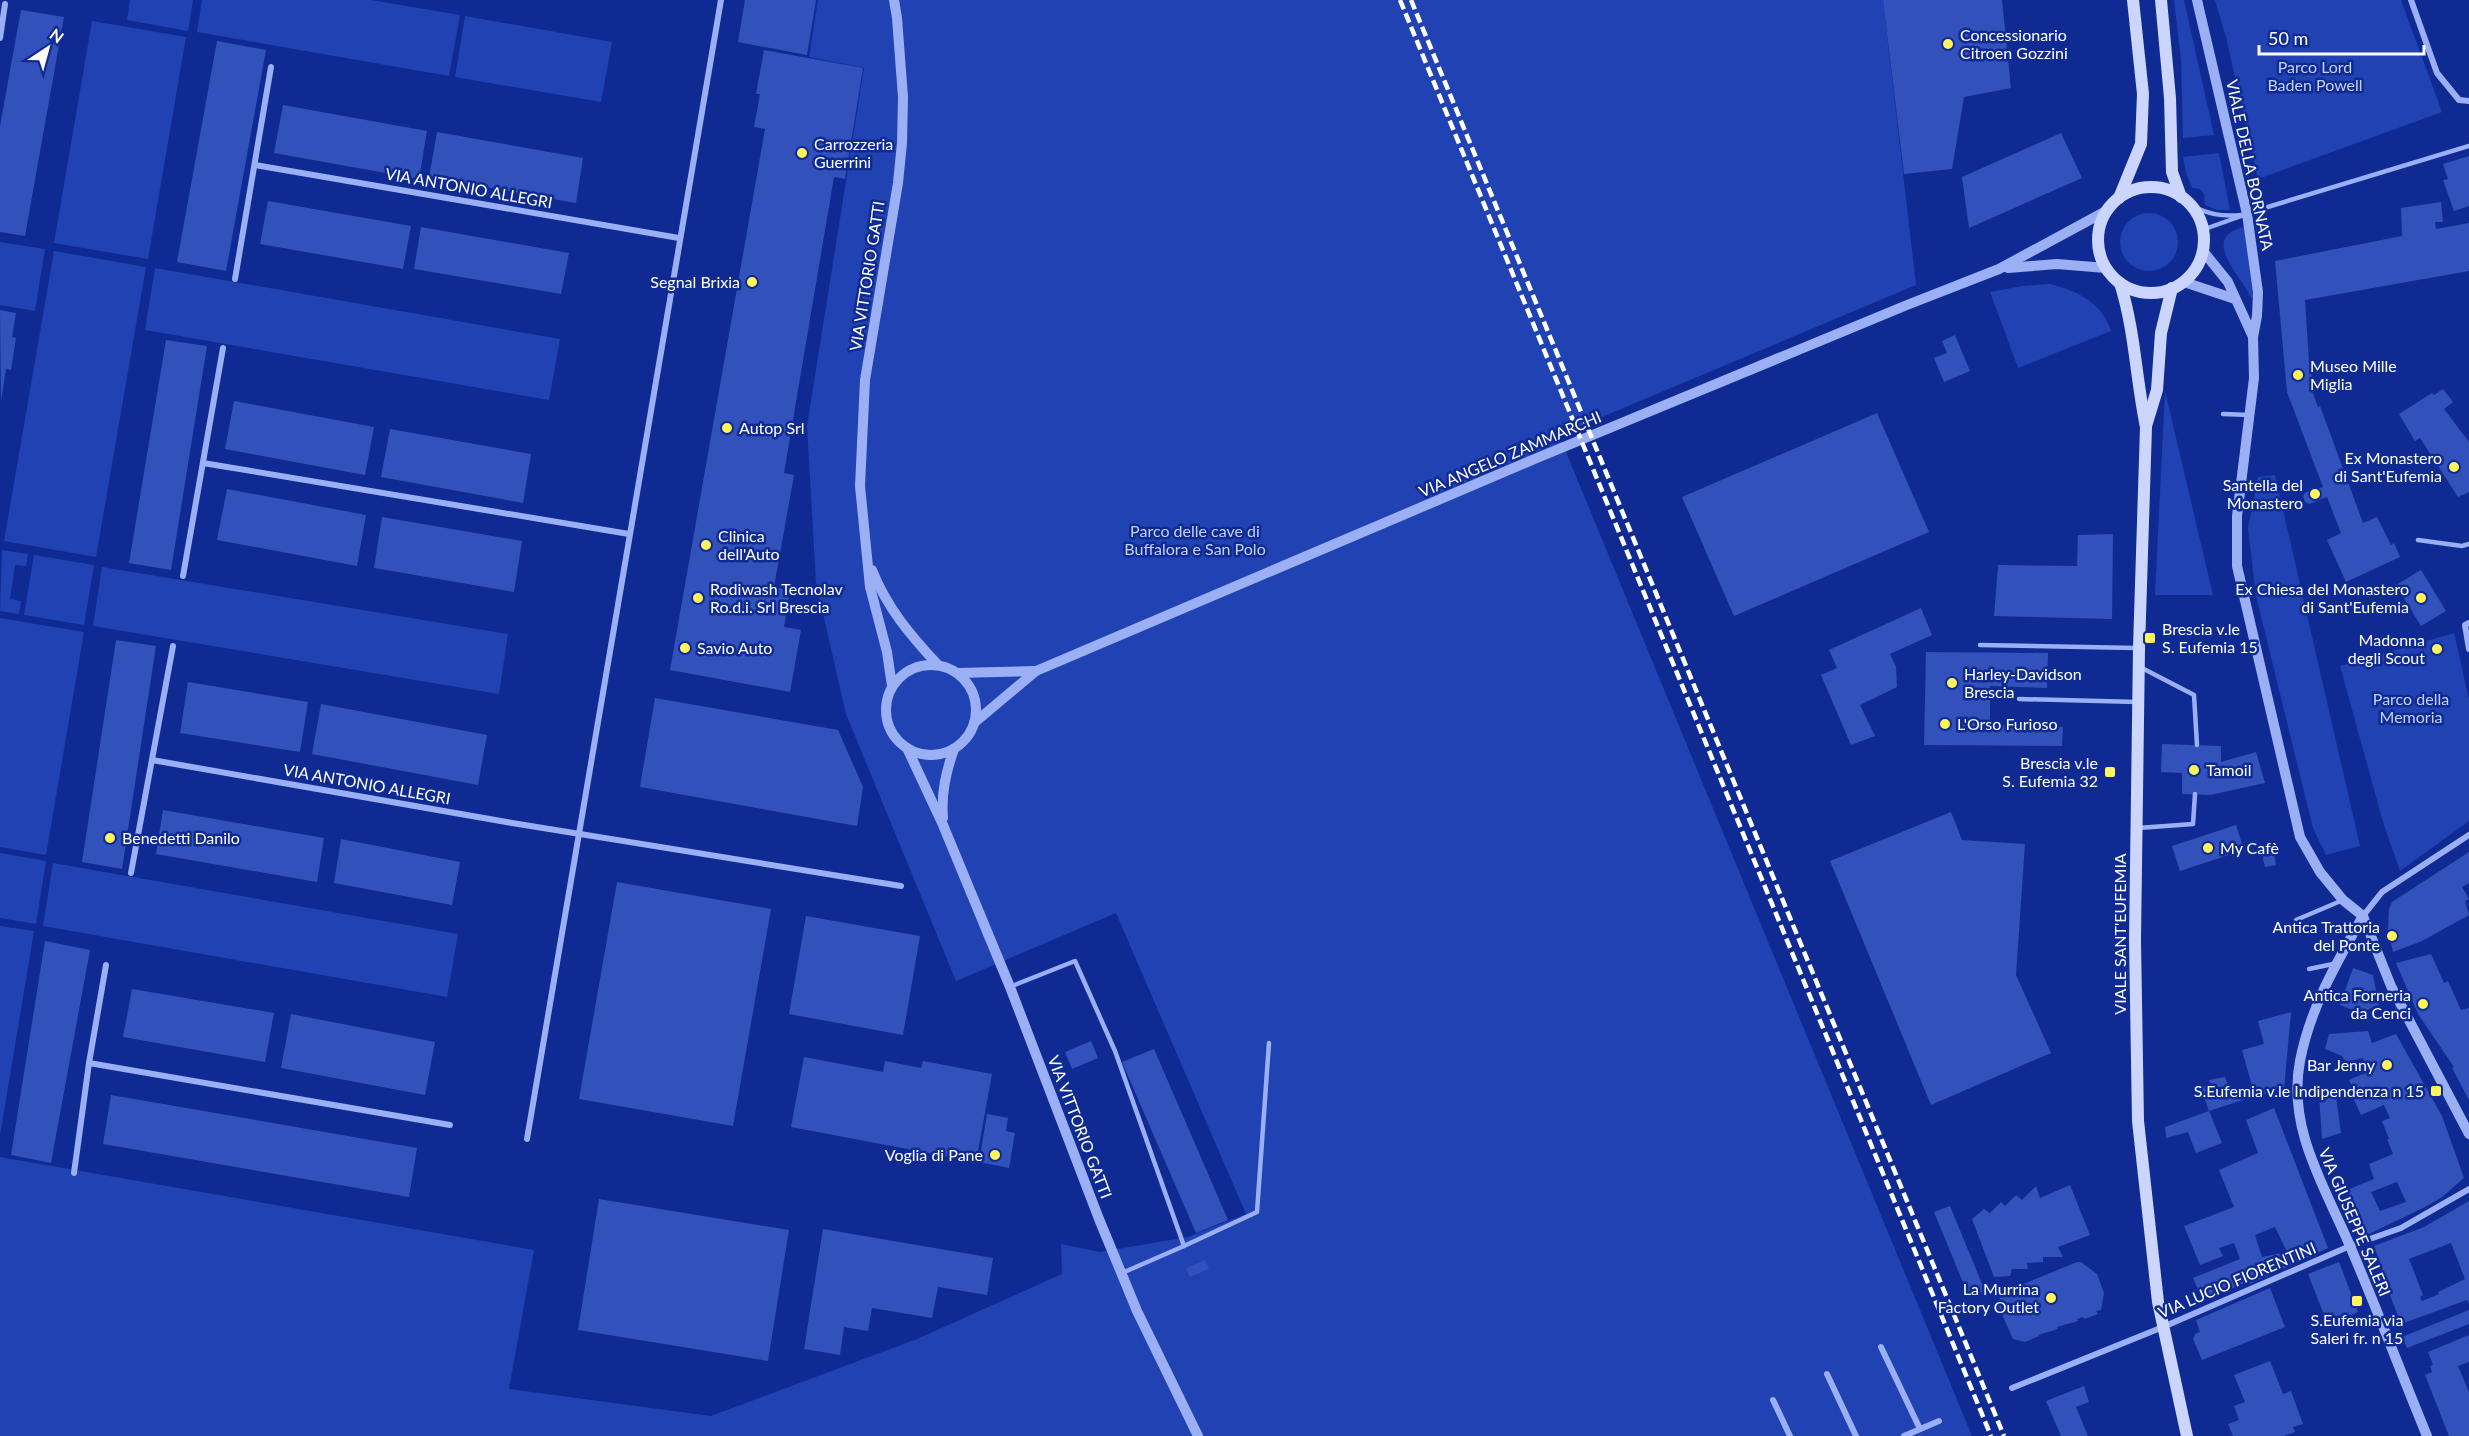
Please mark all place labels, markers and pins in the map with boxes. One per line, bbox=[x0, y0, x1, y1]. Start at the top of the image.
place label: Concessionario Citroen Gozzini bbox=[1960, 25, 2068, 62]
marker: Concessionario Citroen Gozzini bbox=[1941, 37, 1955, 51]
place label: Carrozzeria Guerrini bbox=[814, 134, 893, 171]
marker: Carrozzeria Guerrini bbox=[795, 146, 809, 160]
place label: Segnal Brixia bbox=[650, 272, 740, 291]
marker: Segnal Brixia bbox=[745, 275, 759, 289]
place label: Museo Mille Miglia bbox=[2310, 356, 2397, 393]
marker: Museo Mille Miglia bbox=[2291, 368, 2305, 382]
place label: Autop Srl bbox=[739, 418, 805, 437]
marker: Autop Srl bbox=[720, 421, 734, 435]
place label: Ex Monastero di Sant'Eufemia bbox=[2334, 448, 2442, 485]
marker: Ex Monastero di Sant'Eufemia bbox=[2447, 460, 2461, 474]
place label: Santella del Monastero bbox=[2223, 475, 2303, 512]
marker: Santella del Monastero bbox=[2308, 487, 2322, 501]
place label: Clinica dell'Auto bbox=[718, 526, 780, 563]
marker: Clinica dell'Auto bbox=[699, 538, 713, 552]
place label: Rodiwash Tecnolav Ro.d.i. Srl Brescia bbox=[710, 579, 843, 616]
place label: Ex Chiesa del Monastero di Sant'Eufemia bbox=[2235, 579, 2409, 616]
marker: Rodiwash Tecnolav Ro.d.i. Srl Brescia bbox=[691, 591, 705, 605]
marker: Ex Chiesa del Monastero di Sant'Eufemia bbox=[2414, 591, 2428, 605]
place label: Brescia v.le S. Eufemia 15 bbox=[2162, 619, 2258, 656]
place label: Madonna degli Scout bbox=[2348, 630, 2425, 667]
marker: Brescia v.le S. Eufemia 15 bbox=[2143, 631, 2157, 645]
place label: Savio Auto bbox=[697, 638, 772, 657]
marker: Savio Auto bbox=[678, 641, 692, 655]
marker: Madonna degli Scout bbox=[2430, 642, 2444, 656]
place label: Harley-Davidson Brescia bbox=[1964, 664, 2082, 701]
marker: Harley-Davidson Brescia bbox=[1945, 676, 1959, 690]
place label: L'Orso Furioso bbox=[1957, 714, 2058, 733]
marker: L'Orso Furioso bbox=[1938, 717, 1952, 731]
place label: Brescia v.le S. Eufemia 32 bbox=[2002, 753, 2098, 790]
place label: Tamoil bbox=[2206, 760, 2251, 779]
marker: Tamoil bbox=[2187, 763, 2201, 777]
marker: Brescia v.le S. Eufemia 32 bbox=[2103, 765, 2117, 779]
place label: Benedetti Danilo bbox=[122, 828, 240, 847]
marker: Benedetti Danilo bbox=[103, 831, 117, 845]
place label: My Cafè bbox=[2220, 838, 2279, 857]
marker: My Cafè bbox=[2201, 841, 2215, 855]
place label: Antica Trattoria del Ponte bbox=[2273, 917, 2380, 954]
marker: Antica Trattoria del Ponte bbox=[2385, 929, 2399, 943]
place label: Antica Forneria da Cenci bbox=[2304, 985, 2411, 1022]
marker: Antica Forneria da Cenci bbox=[2416, 997, 2430, 1011]
place label: Bar Jenny bbox=[2307, 1055, 2376, 1074]
marker: Bar Jenny bbox=[2380, 1058, 2394, 1072]
place label: S.Eufemia v.le Indipendenza n 15 bbox=[2194, 1081, 2424, 1100]
marker: S.Eufemia v.le Indipendenza n 15 bbox=[2429, 1084, 2443, 1098]
place label: Voglia di Pane bbox=[885, 1145, 983, 1164]
marker: Voglia di Pane bbox=[988, 1148, 1002, 1162]
place label: La Murrina Factory Outlet bbox=[1938, 1279, 2039, 1316]
marker: La Murrina Factory Outlet bbox=[2044, 1291, 2058, 1305]
marker: S.Eufemia via Saleri fr. n 15 bbox=[2350, 1294, 2364, 1308]
place label: S.Eufemia via Saleri fr. n 15 bbox=[2311, 1310, 2403, 1347]

